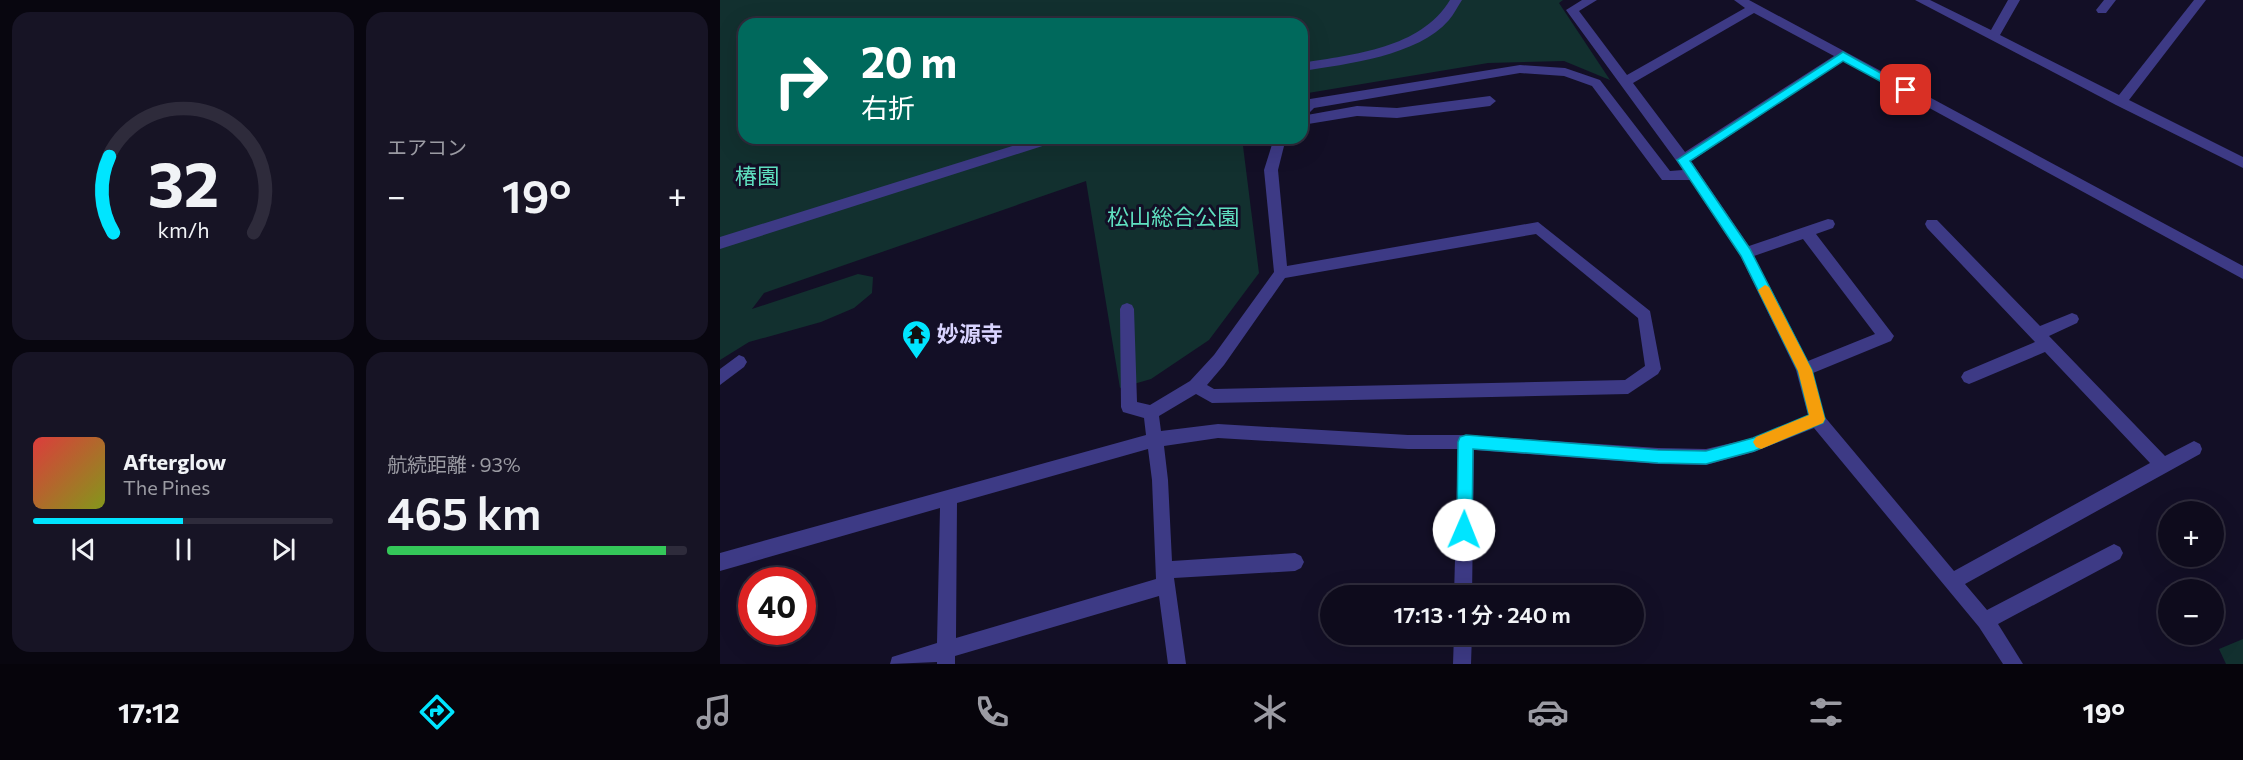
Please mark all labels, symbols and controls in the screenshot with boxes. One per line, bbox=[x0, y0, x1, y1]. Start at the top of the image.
text: 20 m bbox=[861, 35, 957, 87]
icon: right bbox=[762, 42, 840, 120]
pin bbox=[1880, 64, 1931, 115]
icon: arrive bbox=[1889, 73, 1922, 106]
text: 右折 bbox=[861, 91, 915, 124]
text: エアコン bbox=[387, 135, 467, 159]
text: 32 bbox=[147, 144, 219, 220]
park label: 椿園 bbox=[735, 162, 779, 189]
text: 19° bbox=[502, 167, 571, 222]
text: − bbox=[387, 174, 406, 215]
text: + bbox=[668, 174, 687, 215]
park label: 松山総合公園 bbox=[1107, 203, 1239, 230]
text: km/h bbox=[157, 216, 209, 242]
temple icon: 妙源寺 bbox=[900, 318, 932, 360]
place label: 妙源寺 bbox=[937, 320, 1003, 347]
text: Afterglow bbox=[123, 448, 226, 475]
text: 航続距離 · 93% bbox=[387, 452, 521, 476]
text: The Pines bbox=[123, 475, 210, 499]
text: 465 km bbox=[387, 484, 541, 539]
position arrow bbox=[1432, 498, 1496, 562]
map controls bbox=[2158, 501, 2224, 645]
button: + bbox=[2158, 501, 2224, 567]
icon: previous bbox=[67, 533, 100, 566]
icon: pause bbox=[167, 533, 200, 566]
icon: next bbox=[267, 533, 300, 566]
speed limit sign: 40 bbox=[738, 567, 816, 645]
button: − bbox=[2158, 579, 2224, 645]
text: 17:13 · 1 分 · 240 m bbox=[1393, 601, 1571, 628]
icon: directions bbox=[416, 691, 458, 733]
icon: music bbox=[693, 691, 735, 733]
icon: phone bbox=[971, 691, 1013, 733]
icon: climate bbox=[1249, 691, 1291, 733]
icon: car bbox=[1527, 691, 1569, 733]
icon: filters bbox=[1805, 691, 1847, 733]
text: 17:12 bbox=[118, 696, 180, 729]
text: 19° bbox=[2083, 696, 2125, 729]

